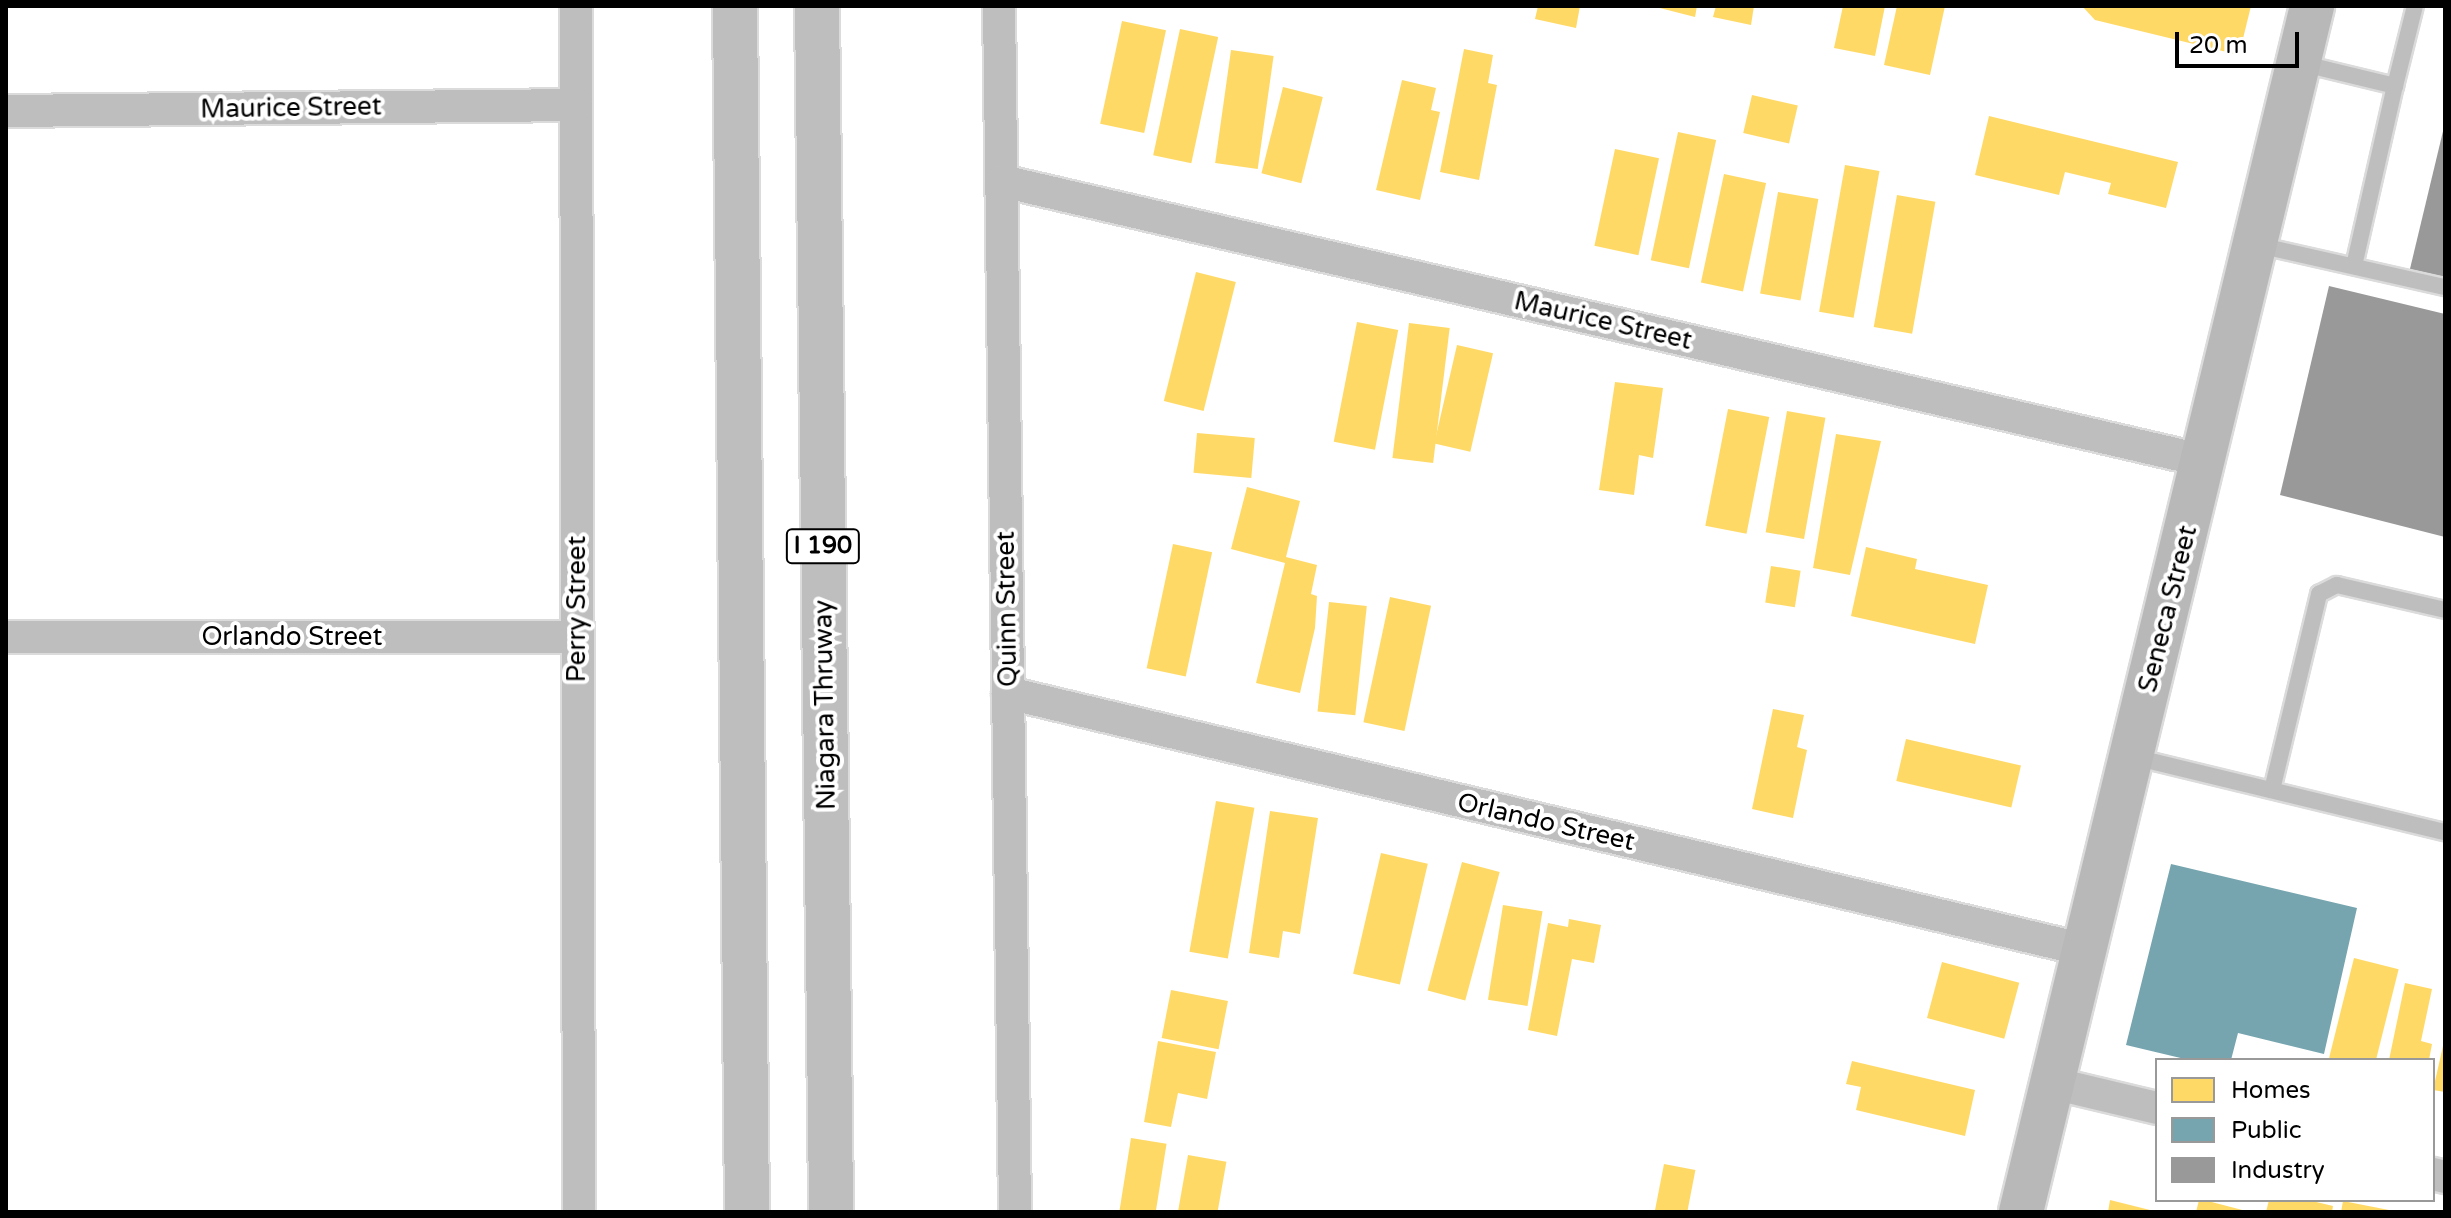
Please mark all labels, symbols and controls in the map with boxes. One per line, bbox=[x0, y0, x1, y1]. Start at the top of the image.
scale bar bbox=[2179, 16, 2303, 66]
text: 20 m bbox=[2189, 31, 2247, 60]
street label: Maurice Street bbox=[200, 91, 382, 125]
street label: Maurice Street bbox=[1511, 285, 1695, 357]
street label: Seneca Street bbox=[2132, 522, 2204, 696]
road number: I 190 bbox=[785, 526, 861, 566]
street label: Quinn Street bbox=[990, 531, 1024, 687]
street label: Perry Street bbox=[561, 536, 593, 682]
street label: Niagara Thruway bbox=[808, 600, 842, 810]
street label: Orlando Street bbox=[201, 621, 383, 653]
street label: Orlando Street bbox=[1454, 786, 1638, 858]
legend bbox=[2155, 1058, 2435, 1202]
text: Homes bbox=[2231, 1076, 2311, 1105]
text: Public bbox=[2231, 1116, 2301, 1145]
text: Industry bbox=[2231, 1156, 2325, 1185]

